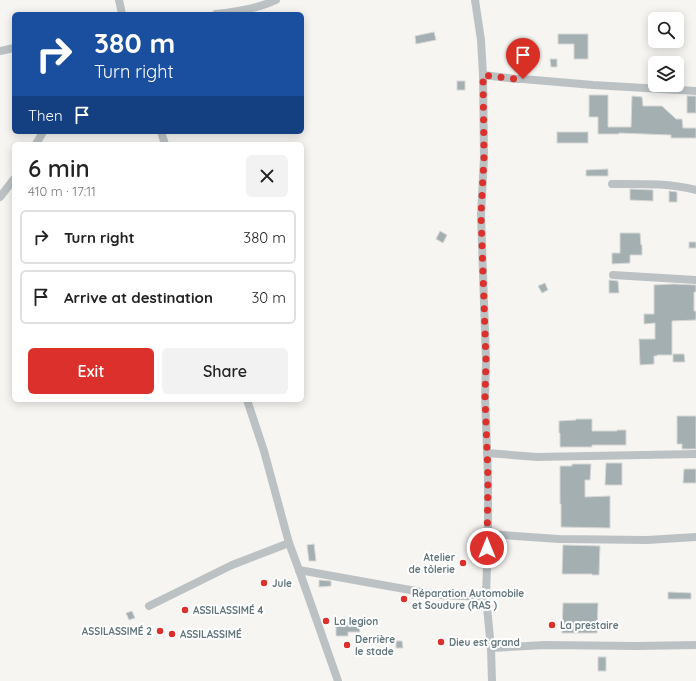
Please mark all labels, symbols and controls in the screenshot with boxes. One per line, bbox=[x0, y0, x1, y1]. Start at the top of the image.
map controls bbox=[648, 12, 684, 92]
button: search bbox=[648, 12, 684, 48]
text: 380 m bbox=[94, 25, 175, 60]
icon: right bbox=[28, 28, 80, 80]
pin bbox=[506, 38, 540, 79]
icon: arrive bbox=[512, 44, 534, 66]
button: layers bbox=[648, 56, 684, 92]
text: Turn right bbox=[94, 60, 174, 83]
icon: arrive bbox=[71, 104, 93, 126]
text: Then bbox=[28, 106, 63, 125]
text: 6 min bbox=[28, 153, 90, 183]
button: close bbox=[246, 155, 288, 197]
text: 410 m · 17:11 bbox=[28, 183, 96, 199]
icon: right bbox=[30, 226, 52, 248]
text: Turn right bbox=[64, 228, 135, 247]
text: 380 m bbox=[243, 228, 286, 247]
icon: arrive bbox=[30, 286, 52, 308]
text: Arrive at destination bbox=[64, 288, 213, 307]
text: 30 m bbox=[251, 288, 286, 307]
button: Exit bbox=[28, 348, 154, 394]
button: Share bbox=[162, 348, 288, 394]
position arrow bbox=[466, 527, 508, 569]
place label: Atelier de tôlerie bbox=[409, 551, 456, 576]
marker: Atelier de tôlerie bbox=[458, 558, 468, 568]
place label: Jule bbox=[272, 577, 292, 590]
marker: Jule bbox=[259, 578, 269, 588]
place label: Réparation Automobile et Soudure (RAS ) bbox=[412, 587, 524, 612]
marker: Réparation Automobile et Soudure (RAS ) bbox=[399, 594, 409, 604]
place label: ASSILASSIMÉ 4 bbox=[193, 604, 263, 617]
marker: ASSILASSIMÉ 4 bbox=[180, 605, 190, 615]
place label: La legion bbox=[334, 615, 378, 628]
marker: La legion bbox=[321, 616, 331, 626]
place label: La prestaire bbox=[560, 619, 619, 632]
marker: La prestaire bbox=[547, 620, 557, 630]
place label: ASSILASSIMÉ 2 bbox=[82, 625, 152, 638]
marker: ASSILASSIMÉ 2 bbox=[155, 626, 165, 636]
place label: ASSILASSIMÉ bbox=[180, 628, 242, 641]
marker: ASSILASSIMÉ bbox=[167, 629, 177, 639]
place label: Derrière le stade bbox=[355, 633, 395, 658]
place label: Dieu est grand bbox=[449, 636, 520, 649]
marker: Dieu est grand bbox=[436, 637, 446, 647]
marker: Derrière le stade bbox=[342, 640, 352, 650]

